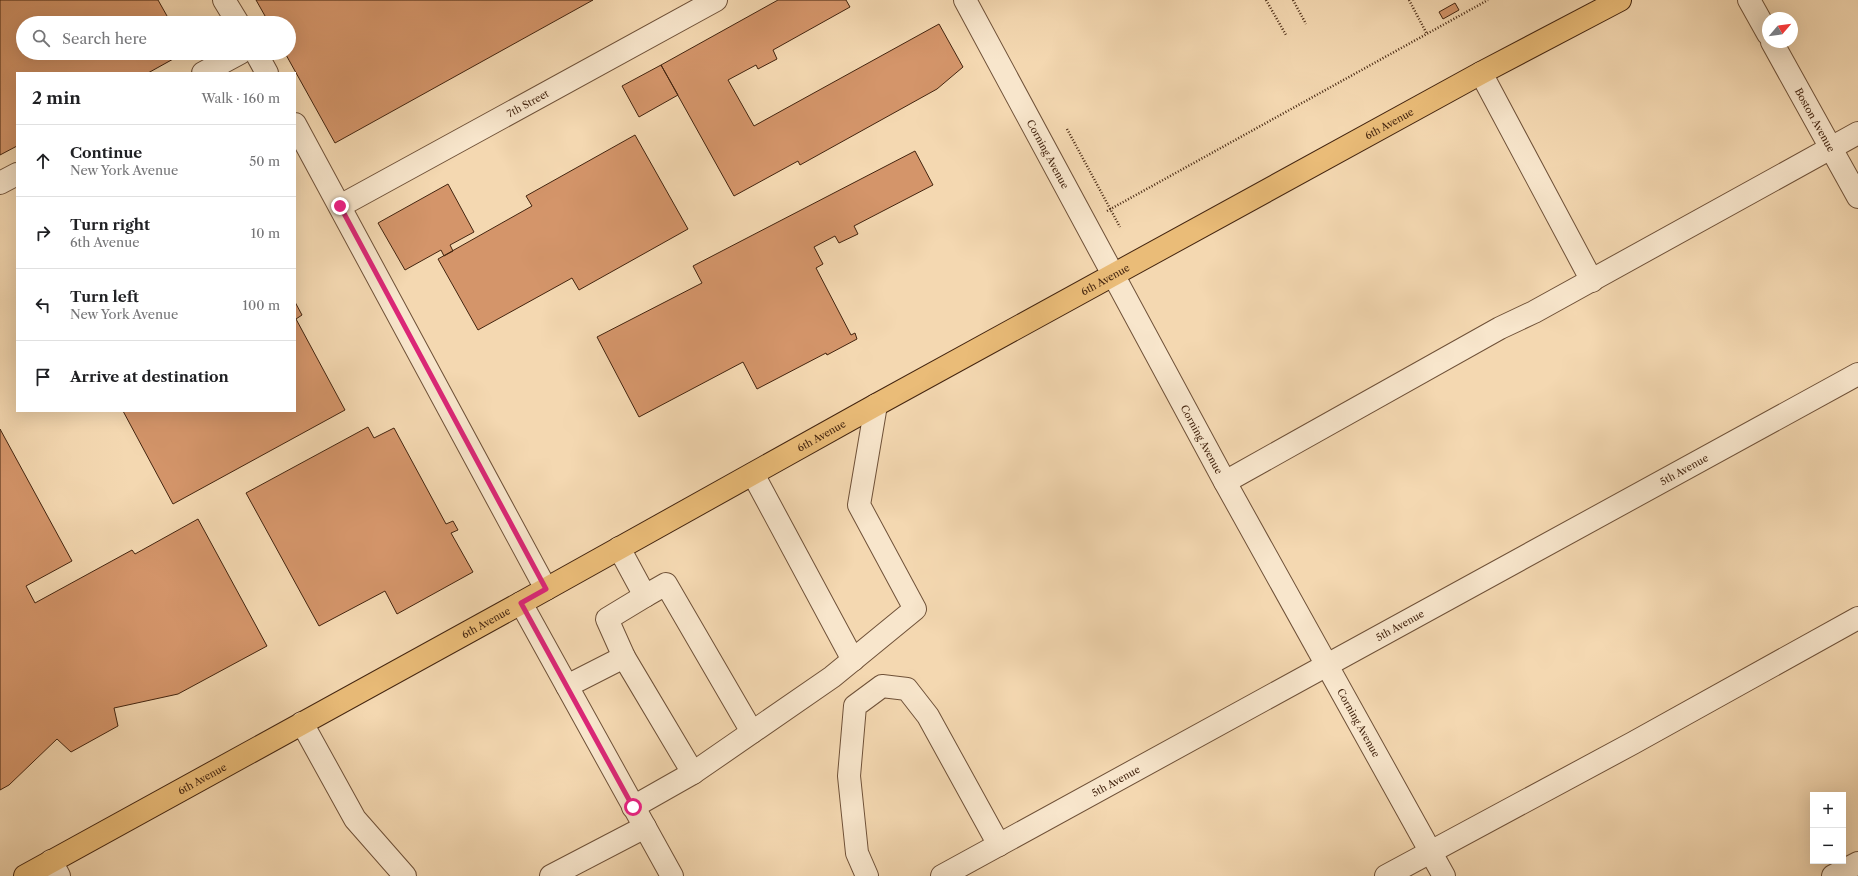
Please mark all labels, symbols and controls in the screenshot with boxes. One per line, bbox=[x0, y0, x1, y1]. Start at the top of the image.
north arrow bbox=[1762, 12, 1798, 48]
search box bbox=[16, 16, 296, 60]
icon: search bbox=[30, 27, 52, 49]
text: Search here bbox=[62, 29, 147, 48]
street label: 7th Street bbox=[504, 86, 551, 120]
street label: Boston Avenue bbox=[1792, 86, 1838, 154]
text: 2 min bbox=[32, 88, 81, 108]
text: Walk · 160 m bbox=[201, 90, 280, 106]
street label: 6th Avenue bbox=[1363, 105, 1416, 142]
street label: Corning Avenue bbox=[1024, 117, 1072, 191]
text: Continue bbox=[70, 143, 142, 162]
icon: ahead bbox=[32, 150, 54, 172]
text: 50 m bbox=[249, 153, 280, 169]
text: New York Avenue bbox=[70, 162, 178, 178]
route end bbox=[331, 197, 349, 215]
text: Turn right bbox=[70, 215, 150, 234]
icon: right bbox=[32, 222, 54, 244]
text: 10 m bbox=[251, 225, 280, 241]
text: 6th Avenue bbox=[70, 234, 140, 250]
street label: 6th Avenue bbox=[1079, 261, 1132, 298]
text: Turn left bbox=[70, 287, 139, 306]
icon: left bbox=[32, 294, 54, 316]
text: 100 m bbox=[242, 297, 280, 313]
text: New York Avenue bbox=[70, 306, 178, 322]
icon: arrive bbox=[32, 366, 54, 388]
text: Arrive at destination bbox=[70, 367, 229, 386]
street label: Corning Avenue bbox=[1178, 402, 1226, 476]
street label: 6th Avenue bbox=[795, 417, 848, 454]
street label: 5th Avenue bbox=[1657, 451, 1711, 488]
street label: 6th Avenue bbox=[459, 604, 513, 641]
street label: 5th Avenue bbox=[1373, 606, 1427, 644]
street label: Corning Avenue bbox=[1334, 686, 1383, 760]
street label: 6th Avenue bbox=[175, 760, 229, 797]
street label: 5th Avenue bbox=[1089, 762, 1142, 799]
map controls bbox=[1810, 792, 1846, 864]
button: + bbox=[1810, 792, 1846, 828]
route start bbox=[624, 798, 642, 816]
button: − bbox=[1810, 828, 1846, 864]

